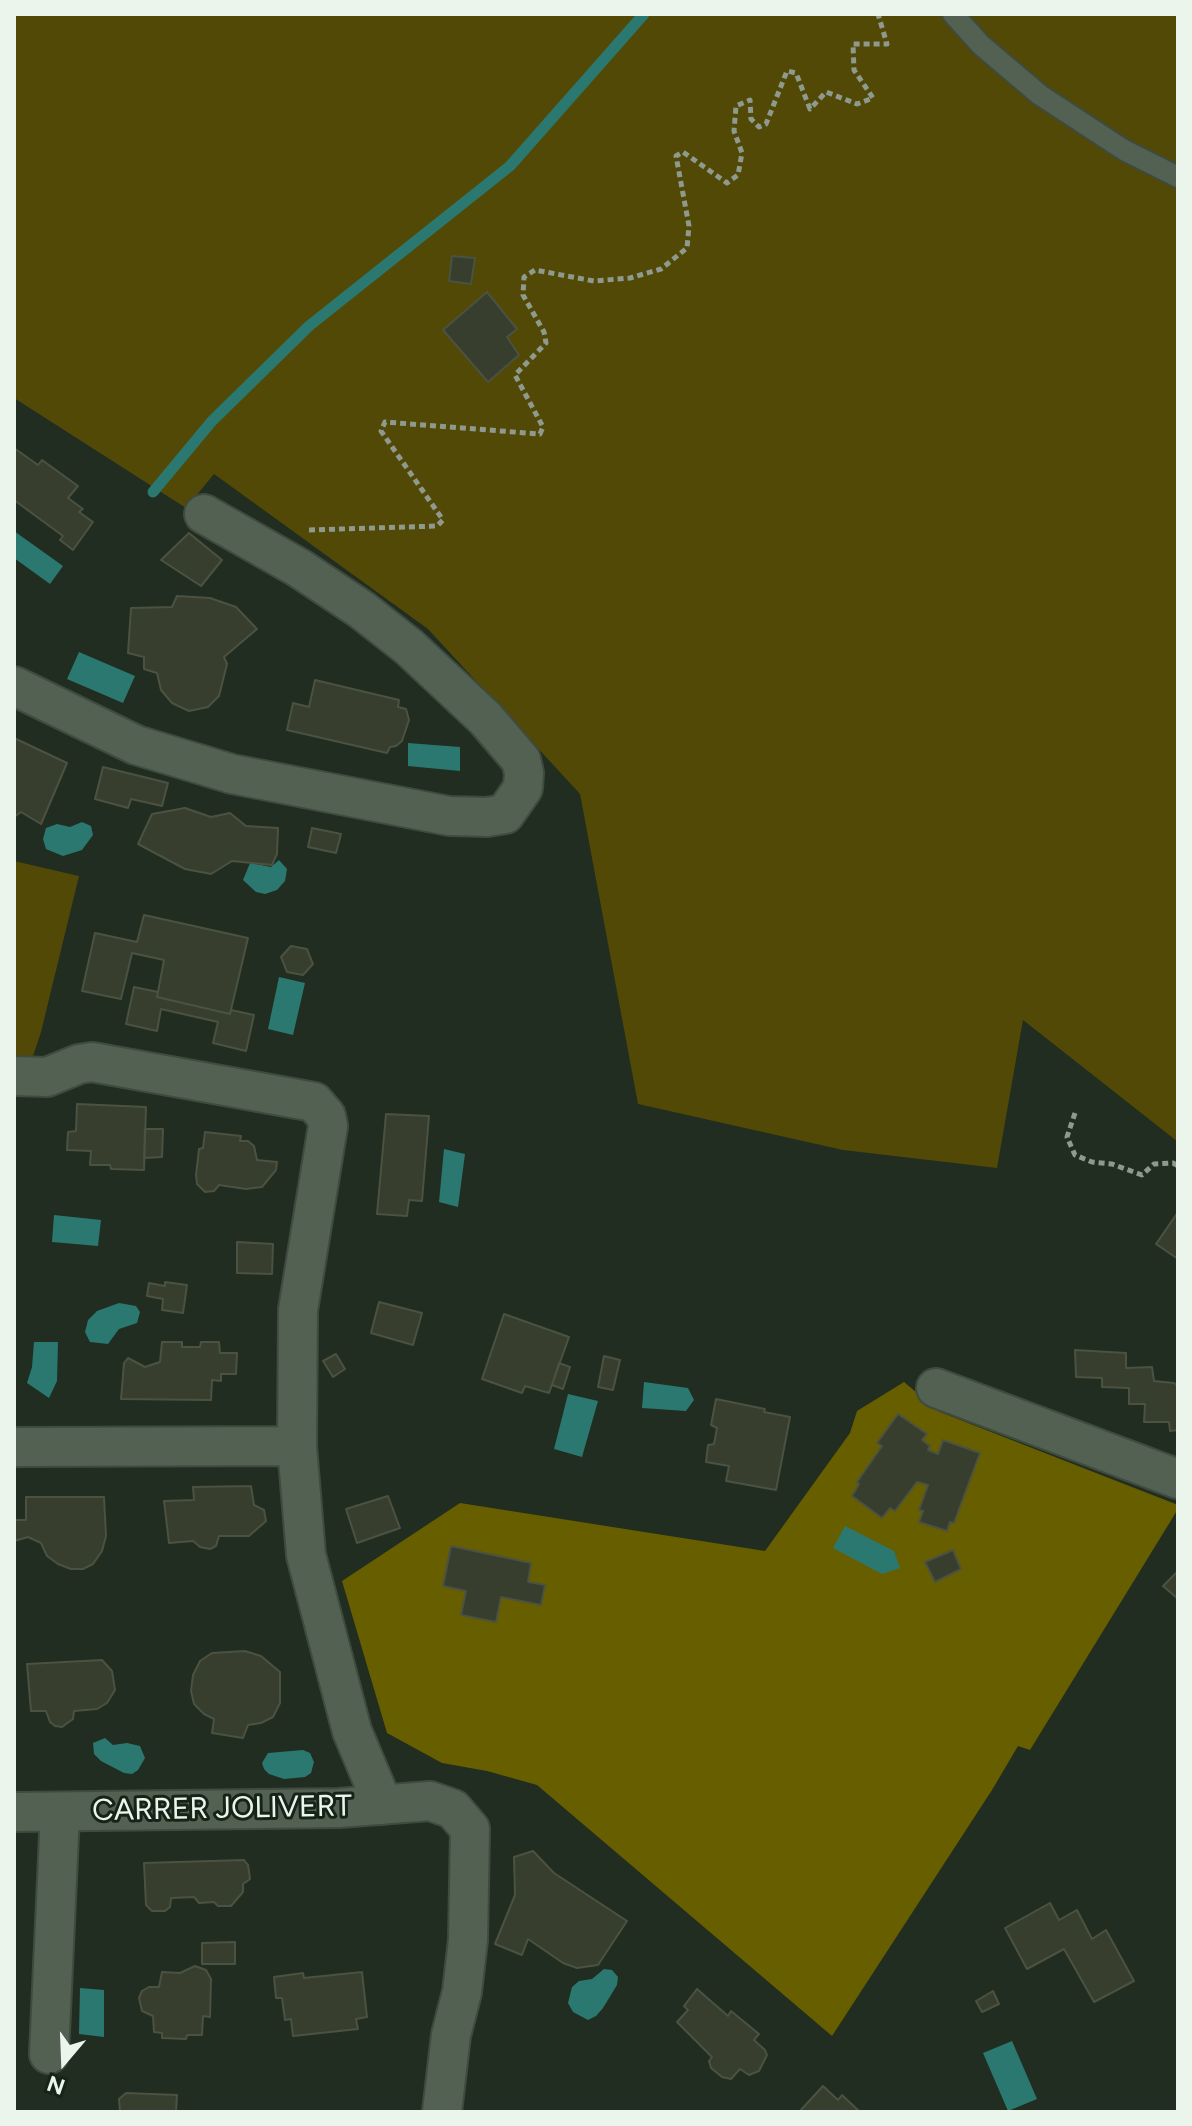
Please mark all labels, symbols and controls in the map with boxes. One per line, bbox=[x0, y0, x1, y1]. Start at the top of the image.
street label: CARRER JOLIVERT bbox=[92, 1789, 352, 1829]
north arrow bbox=[24, 2022, 104, 2102]
text: N bbox=[44, 2070, 68, 2101]

